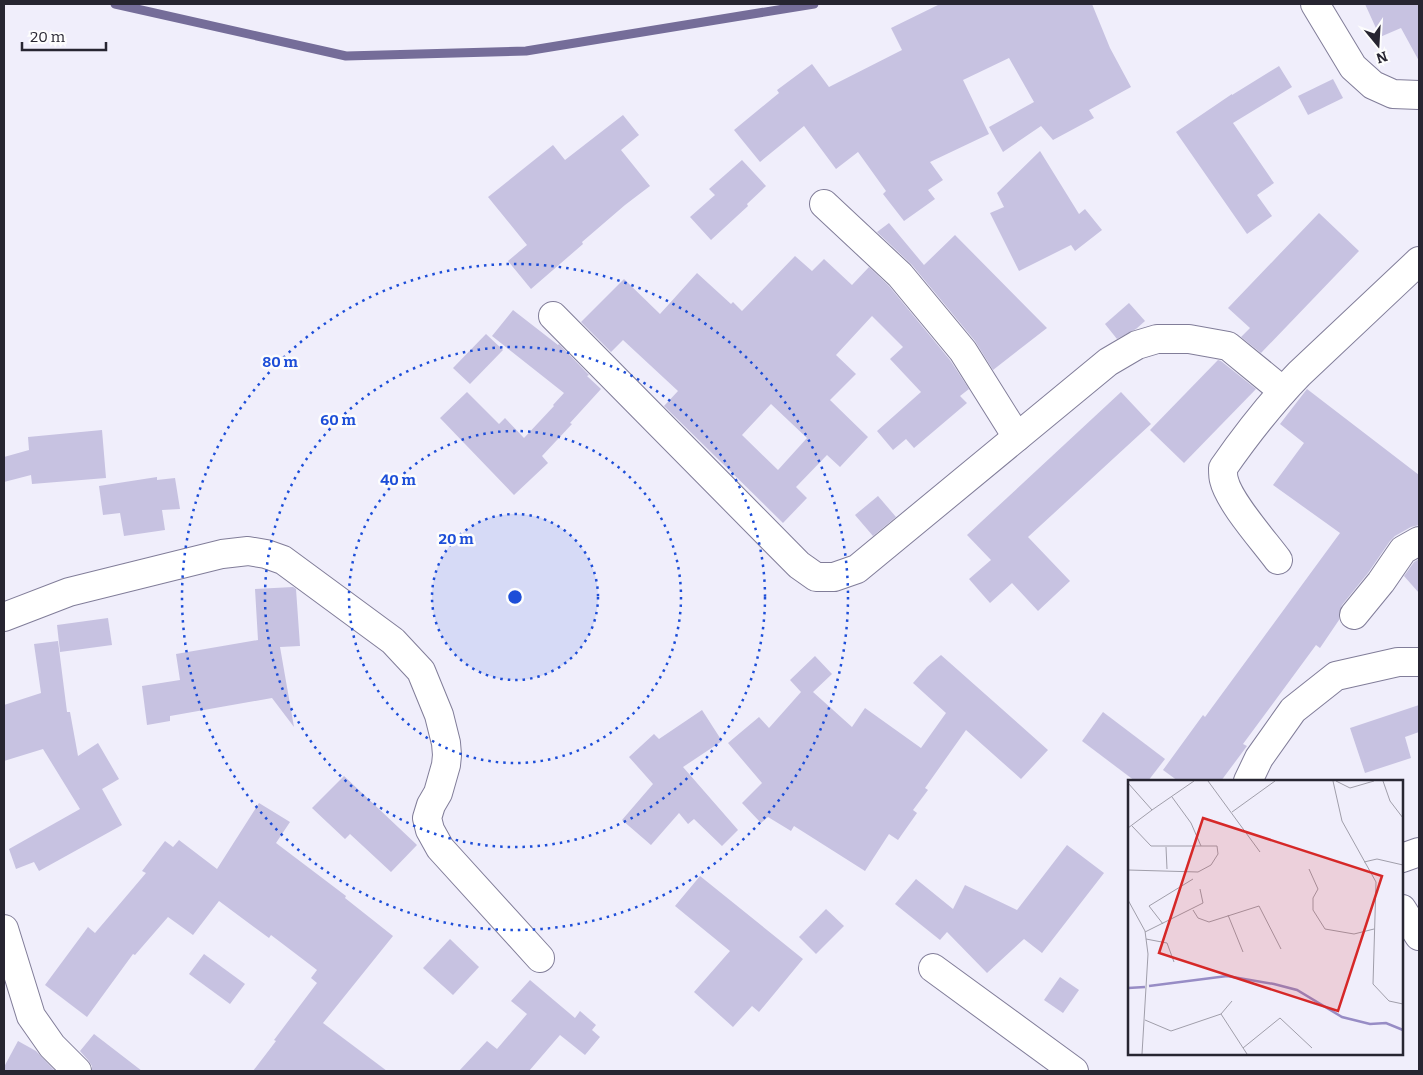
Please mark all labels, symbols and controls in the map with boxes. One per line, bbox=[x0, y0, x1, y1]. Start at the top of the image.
scale bar bbox=[22, 20, 106, 52]
north arrow bbox=[1353, 20, 1403, 70]
text: 20 m bbox=[30, 28, 66, 46]
text: N bbox=[1374, 47, 1390, 67]
text: 80 m bbox=[262, 353, 298, 371]
text: 60 m bbox=[320, 411, 356, 429]
text: 40 m bbox=[380, 471, 417, 489]
text: 20 m bbox=[439, 530, 474, 548]
centre of rings bbox=[506, 588, 524, 606]
inset map bbox=[1128, 780, 1403, 1055]

